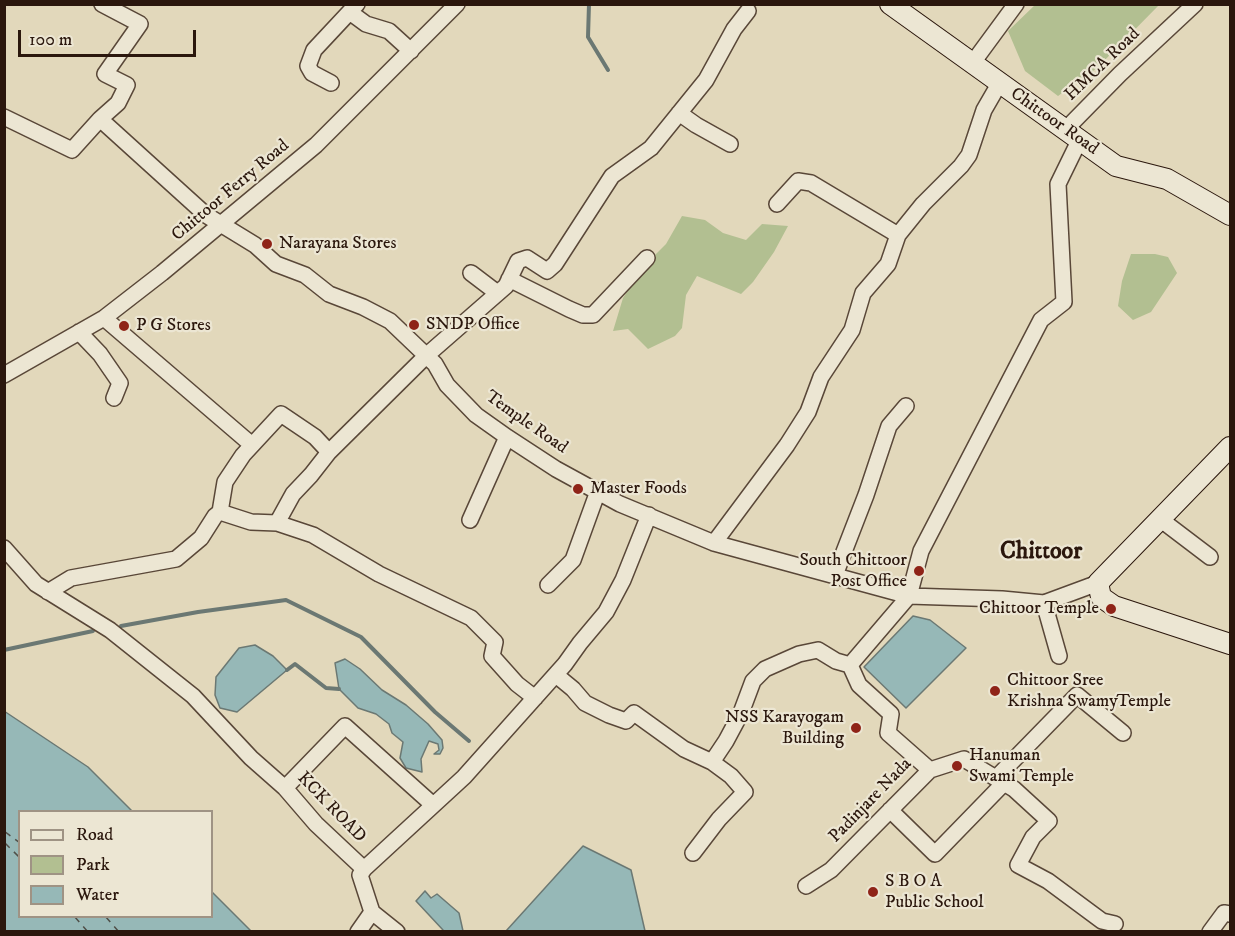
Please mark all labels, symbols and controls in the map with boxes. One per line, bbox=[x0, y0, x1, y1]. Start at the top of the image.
scale bar bbox=[21, 18, 200, 56]
street label: HMCA Road bbox=[1061, 24, 1145, 106]
text: 100 m bbox=[29, 29, 72, 51]
street label: Chittoor Road bbox=[1006, 84, 1102, 160]
street label: Chittoor Ferry Road bbox=[168, 136, 294, 246]
place label: Narayana Stores bbox=[279, 233, 396, 255]
marker: Narayana Stores bbox=[260, 237, 274, 251]
place label: SNDP Office bbox=[426, 314, 520, 336]
place label: P G Stores bbox=[136, 315, 211, 337]
marker: SNDP Office bbox=[407, 318, 421, 332]
marker: P G Stores bbox=[117, 319, 131, 333]
street label: Temple Road bbox=[481, 387, 571, 459]
place label: Master Foods bbox=[590, 478, 687, 500]
marker: Master Foods bbox=[571, 482, 585, 496]
district label: Chittoor bbox=[1000, 539, 1082, 567]
place label: South Chittoor Post Office bbox=[799, 550, 907, 592]
marker: South Chittoor Post Office bbox=[912, 564, 926, 578]
place label: Chittoor Temple bbox=[979, 598, 1099, 620]
marker: Chittoor Temple bbox=[1104, 602, 1118, 616]
place label: Chittoor Sree Krishna SwamyTemple bbox=[1007, 670, 1171, 712]
marker: Chittoor Sree Krishna SwamyTemple bbox=[988, 684, 1002, 698]
place label: NSS Karayogam Building bbox=[725, 707, 844, 750]
marker: NSS Karayogam Building bbox=[849, 721, 863, 735]
place label: Hanuman Swami Temple bbox=[969, 745, 1074, 788]
street label: Padinjare Nada bbox=[825, 754, 917, 848]
marker: Hanuman Swami Temple bbox=[950, 759, 964, 773]
street label: KCK ROAD bbox=[292, 768, 370, 848]
legend bbox=[18, 810, 213, 918]
text: Road bbox=[76, 824, 113, 846]
text: Park bbox=[76, 854, 110, 876]
place label: S B O A Public School bbox=[885, 871, 984, 914]
text: Water bbox=[76, 884, 119, 906]
marker: S B O A Public School bbox=[866, 885, 880, 899]

